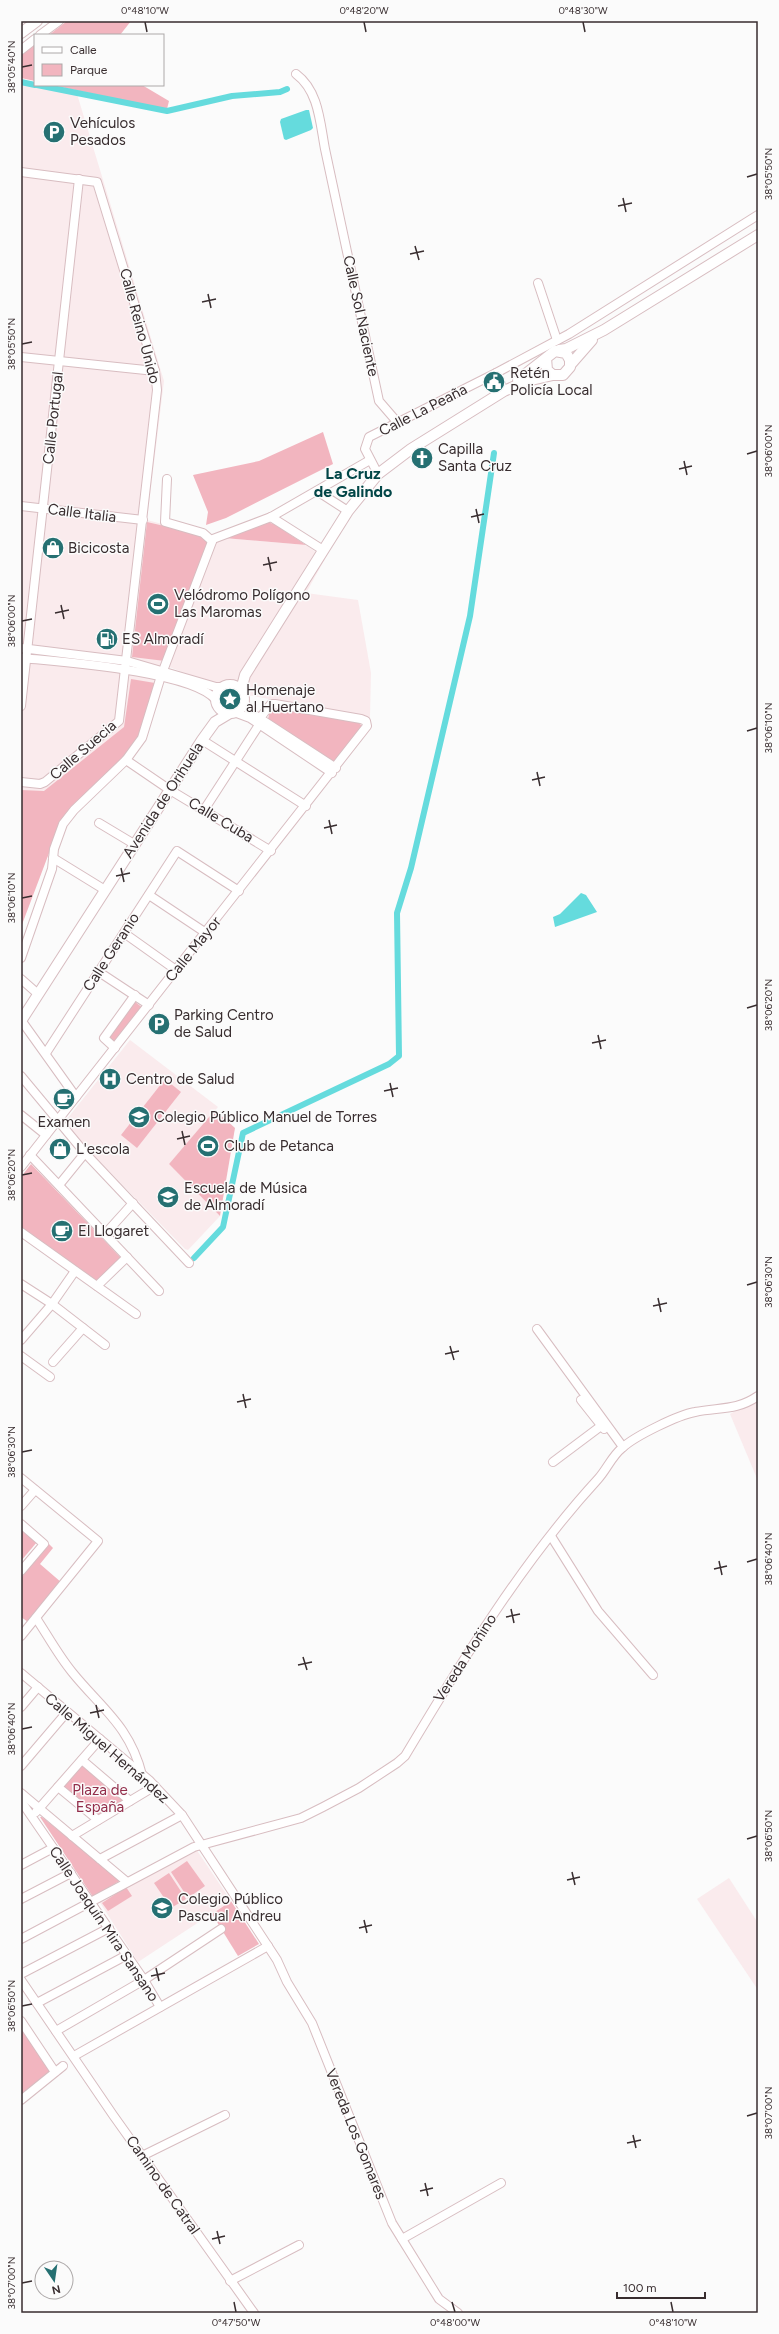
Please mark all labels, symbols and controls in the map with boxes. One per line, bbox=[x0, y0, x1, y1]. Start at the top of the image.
text: 0°48'10"W bbox=[121, 4, 169, 17]
text: 0°48'20"W bbox=[339, 4, 389, 17]
text: 0°48'30"W bbox=[558, 4, 608, 17]
legend bbox=[34, 34, 164, 86]
text: 38°05'40"N bbox=[5, 41, 18, 94]
text: Calle bbox=[70, 43, 97, 57]
text: Parque bbox=[70, 63, 108, 77]
place label: Vehículos Pesados bbox=[70, 114, 135, 149]
parking icon: Vehículos Pesados bbox=[41, 119, 67, 145]
text: 38°05'50"N bbox=[762, 148, 775, 200]
street label: Calle Sol Naciente bbox=[339, 254, 383, 378]
street label: Calle Reino Unido bbox=[116, 266, 164, 386]
text: 38°05'50"N bbox=[5, 318, 18, 370]
place label: Retén Policía Local bbox=[510, 364, 593, 399]
public building icon: Retén Policía Local bbox=[481, 369, 507, 395]
street label: Calle Portugal bbox=[39, 371, 67, 465]
street label: Calle La Peaña bbox=[376, 380, 470, 440]
text: 38°06'00"N bbox=[762, 424, 775, 478]
place label: Capilla Santa Cruz bbox=[438, 440, 512, 475]
church icon: Capilla Santa Cruz bbox=[409, 445, 435, 471]
district label: La Cruz de Galindo bbox=[314, 464, 392, 501]
street label: Calle Italia bbox=[47, 500, 117, 526]
shop icon: Bicicosta bbox=[40, 535, 66, 561]
place label: Bicicosta bbox=[68, 539, 129, 557]
place label: Velódromo Polígono Las Maromas bbox=[174, 586, 311, 621]
sports icon: Velódromo Polígono Las Maromas bbox=[145, 591, 171, 617]
text: 38°06'00"N bbox=[5, 594, 18, 648]
fuel station icon: ES Almoradí bbox=[94, 626, 120, 652]
place label: ES Almoradí bbox=[122, 630, 205, 648]
place label: Homenaje al Huertano bbox=[246, 681, 324, 716]
place icon: Homenaje al Huertano bbox=[217, 686, 243, 712]
text: 38°06'10"N bbox=[762, 703, 775, 753]
street label: Calle Suecia bbox=[46, 716, 120, 784]
street label: Avenida de Orihuela bbox=[119, 739, 207, 861]
street label: Calle Cuba bbox=[185, 794, 257, 846]
text: 38°06'10"N bbox=[5, 873, 18, 923]
street label: Calle Geranio bbox=[79, 909, 143, 995]
street label: Calle Mayor bbox=[161, 913, 225, 985]
text: 38°06'20"N bbox=[762, 979, 775, 1031]
place label: Parking Centro de Salud bbox=[174, 1006, 274, 1041]
parking icon: Parking Centro de Salud bbox=[146, 1011, 172, 1037]
hospital icon: Centro de Salud bbox=[97, 1066, 123, 1092]
place label: Centro de Salud bbox=[126, 1070, 235, 1088]
cafe icon: Examen bbox=[51, 1086, 77, 1112]
school or university icon: Colegio Público Manuel de Torres bbox=[126, 1104, 152, 1130]
place label: Colegio Público Manuel de Torres bbox=[154, 1108, 377, 1126]
place label: Examen bbox=[38, 1113, 90, 1131]
sports icon: Club de Petanca bbox=[195, 1133, 221, 1159]
shop icon: L'escola bbox=[47, 1136, 73, 1162]
place label: Club de Petanca bbox=[224, 1137, 334, 1155]
place label: L'escola bbox=[76, 1140, 130, 1158]
text: 38°06'20"N bbox=[5, 1149, 18, 1201]
place label: Escuela de Música de Almoradí bbox=[184, 1179, 307, 1214]
school or university icon: Escuela de Música de Almoradí bbox=[155, 1184, 181, 1210]
cafe icon: El Llogaret bbox=[49, 1218, 75, 1244]
place label: El Llogaret bbox=[78, 1222, 149, 1240]
text: 38°06'30"N bbox=[762, 1256, 775, 1308]
text: 38°06'30"N bbox=[5, 1426, 18, 1478]
text: 38°06'40"N bbox=[762, 1533, 775, 1585]
street label: Vereda Moñino bbox=[430, 1610, 500, 1706]
street label: Calle Miguel Hernández bbox=[41, 1689, 173, 1807]
text: 38°06'40"N bbox=[5, 1703, 18, 1755]
park label: Plaza de España bbox=[72, 1781, 128, 1816]
text: 38°06'50"N bbox=[762, 1810, 775, 1862]
street label: Calle Joaquín Mira Sansano bbox=[45, 1843, 163, 2005]
place label: Colegio Público Pascual Andreu bbox=[178, 1890, 283, 1925]
school or university icon: Colegio Público Pascual Andreu bbox=[149, 1895, 175, 1921]
text: 38°06'50"N bbox=[5, 1980, 18, 2032]
street label: Vereda Los Gomares bbox=[322, 2066, 390, 2202]
text: 38°07'00"N bbox=[762, 2087, 775, 2139]
street label: Camino de Catral bbox=[122, 2132, 204, 2238]
text: 38°07'00"N bbox=[5, 2257, 18, 2309]
north arrow bbox=[34, 2260, 74, 2300]
scale bar bbox=[617, 2274, 705, 2300]
text: 100 m bbox=[623, 2281, 657, 2295]
text: N bbox=[51, 2282, 62, 2297]
text: 0°47'50"W bbox=[212, 2316, 261, 2329]
text: 0°48'00"W bbox=[430, 2316, 480, 2329]
text: 0°48'10"W bbox=[649, 2316, 697, 2329]

